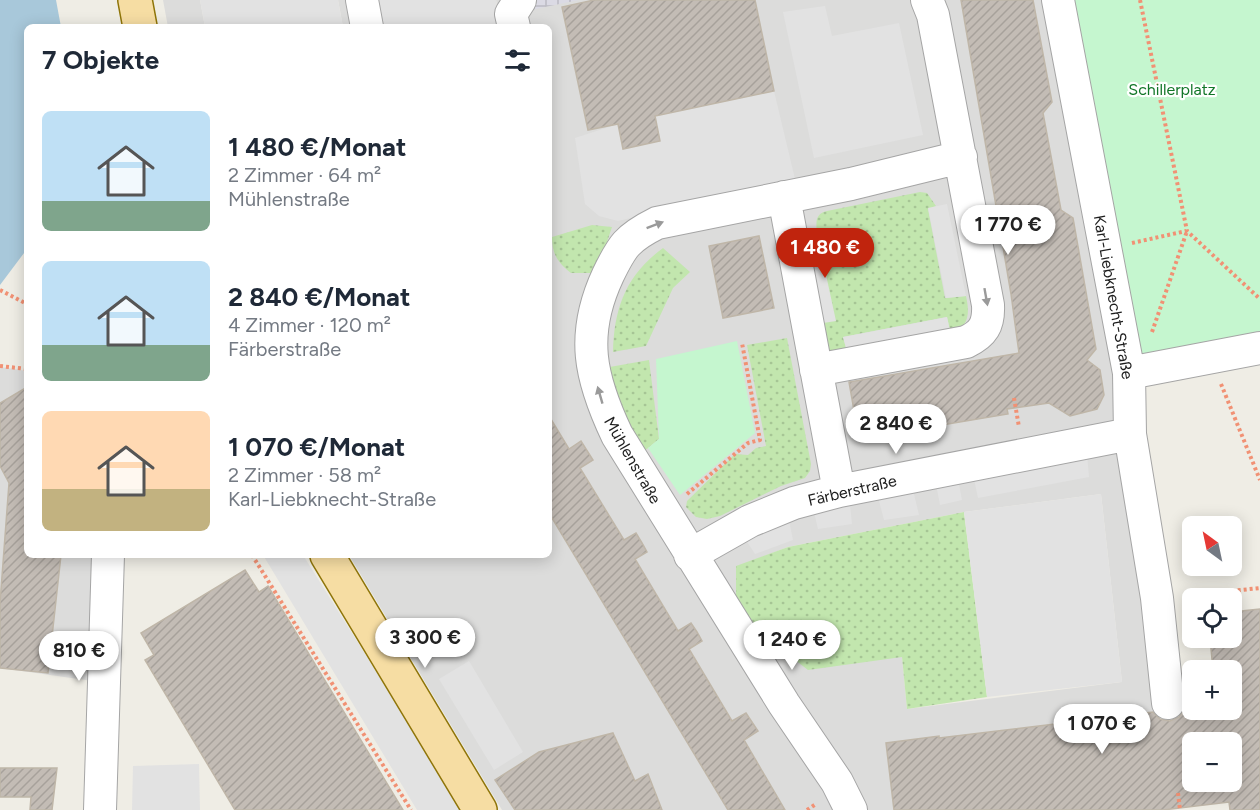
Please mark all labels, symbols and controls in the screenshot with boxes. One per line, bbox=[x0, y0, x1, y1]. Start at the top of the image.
text: 7 Objekte bbox=[42, 44, 159, 76]
icon: filters bbox=[501, 44, 534, 77]
park label: Schillerplatz bbox=[1128, 80, 1216, 99]
text: 1 480 €/Monat bbox=[228, 131, 406, 163]
icon: home bbox=[90, 135, 162, 207]
text: 2 Zimmer · 64 m² bbox=[228, 163, 381, 187]
text: Mühlenstraße bbox=[228, 187, 350, 211]
pin: 1 770 € bbox=[953, 205, 1063, 256]
text: 1 770 € bbox=[974, 212, 1042, 236]
street label: Karl-Liebknecht-Straße bbox=[1090, 213, 1137, 381]
one-way arrow bbox=[646, 220, 664, 229]
pin: 1 480 € bbox=[770, 228, 880, 279]
text: 1 480 € bbox=[790, 235, 860, 259]
text: 2 840 €/Monat bbox=[228, 281, 410, 313]
icon: home bbox=[90, 285, 162, 357]
one-way arrow bbox=[982, 288, 991, 307]
text: 4 Zimmer · 120 m² bbox=[228, 313, 391, 337]
text: Färberstraße bbox=[228, 337, 341, 361]
one-way arrow bbox=[594, 385, 604, 404]
pin: 2 840 € bbox=[841, 404, 951, 455]
text: 2 840 € bbox=[860, 411, 932, 435]
street label: Mühlenstraße bbox=[600, 413, 665, 507]
text: 1 070 €/Monat bbox=[228, 431, 405, 463]
icon: home bbox=[90, 435, 162, 507]
text: 2 Zimmer · 58 m² bbox=[228, 463, 381, 487]
street label: Färberstraße bbox=[806, 471, 899, 510]
text: Karl-Liebknecht-Straße bbox=[228, 487, 436, 511]
north arrow bbox=[1182, 516, 1242, 576]
map controls bbox=[1182, 516, 1242, 792]
button: locate bbox=[1182, 588, 1242, 648]
pin: 3 300 € bbox=[370, 618, 480, 669]
pin: 1 240 € bbox=[737, 620, 847, 671]
text: 3 300 € bbox=[389, 625, 461, 649]
text: 1 240 € bbox=[757, 627, 827, 651]
pin: 810 € bbox=[37, 631, 121, 682]
text: 810 € bbox=[53, 638, 105, 662]
button: + bbox=[1182, 660, 1242, 720]
pin: 1 070 € bbox=[1047, 704, 1157, 755]
text: 1 070 € bbox=[1068, 711, 1136, 735]
button: − bbox=[1182, 732, 1242, 792]

